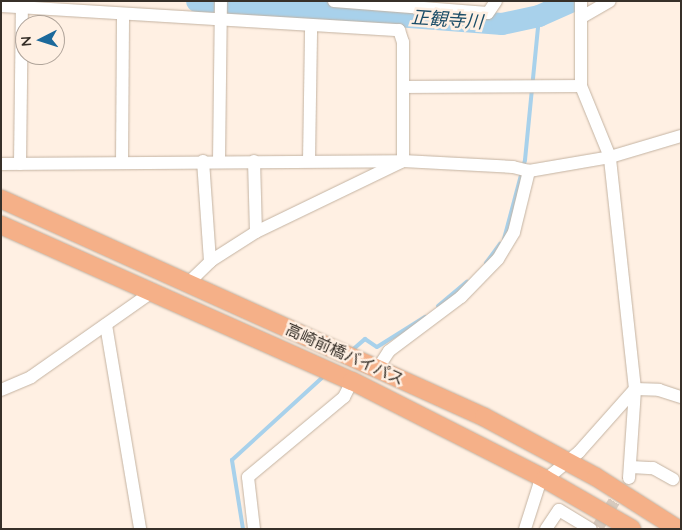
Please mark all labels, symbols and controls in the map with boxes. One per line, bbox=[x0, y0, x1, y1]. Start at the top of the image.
water label: 正観寺川 bbox=[410, 7, 484, 33]
north arrow bbox=[15, 15, 65, 65]
text: N bbox=[17, 35, 35, 47]
street label: 高崎前橋バイパス bbox=[283, 319, 407, 389]

